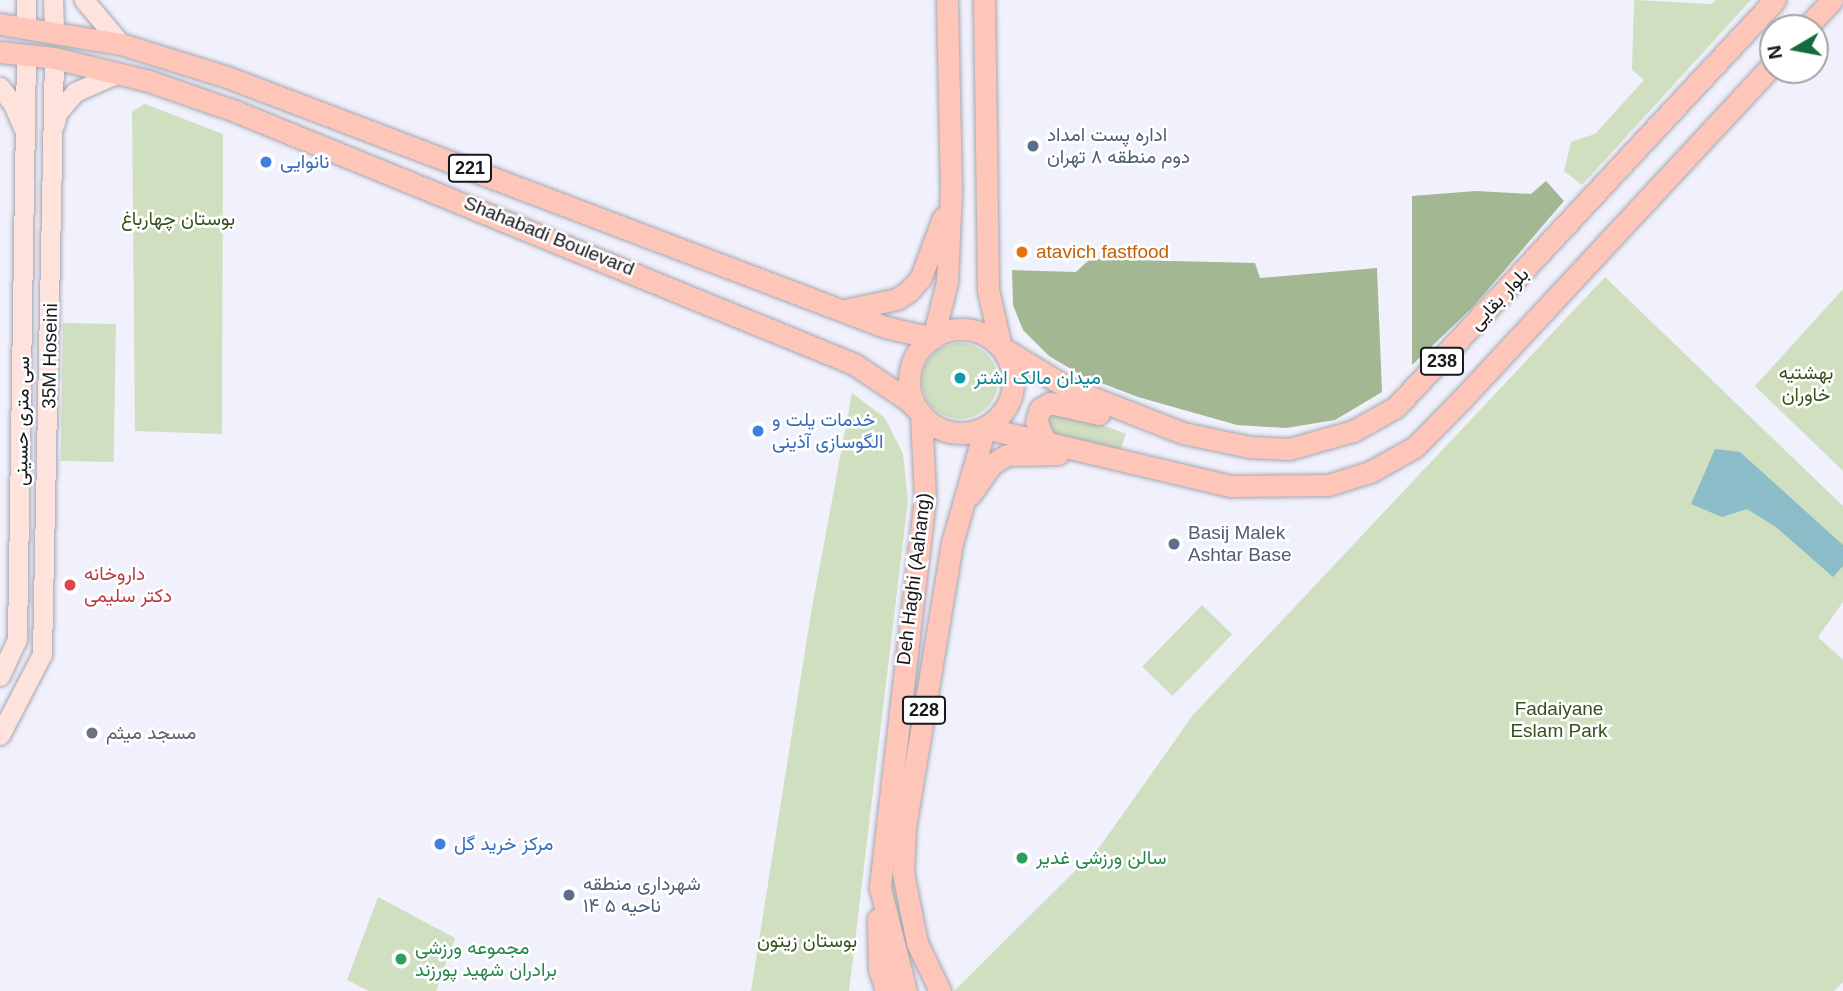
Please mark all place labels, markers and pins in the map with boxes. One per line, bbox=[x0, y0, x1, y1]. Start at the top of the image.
place label: اداره پست امداد دوم منطقه ۸ تهران bbox=[1047, 124, 1190, 168]
marker: اداره پست امداد دوم منطقه ۸ تهران bbox=[1025, 138, 1041, 154]
place label: نانوایی bbox=[280, 151, 330, 173]
marker: نانوایی bbox=[258, 154, 274, 170]
place label: atavich fastfood bbox=[1036, 241, 1169, 263]
marker: atavich fastfood bbox=[1014, 244, 1030, 260]
place label: میدان مالک اشتر bbox=[974, 367, 1101, 389]
marker: میدان مالک اشتر bbox=[952, 370, 968, 386]
place label: خدمات پلت و الگوسازی آذینی bbox=[772, 409, 883, 453]
marker: خدمات پلت و الگوسازی آذینی bbox=[750, 423, 766, 439]
place label: Basij Malek Ashtar Base bbox=[1188, 522, 1291, 566]
marker: Basij Malek Ashtar Base bbox=[1166, 536, 1182, 552]
place label: داروخانه دکتر سلیمی bbox=[84, 563, 172, 607]
marker: داروخانه دکتر سلیمی bbox=[62, 577, 78, 593]
place label: مسجد میثم bbox=[106, 722, 196, 744]
marker: مسجد میثم bbox=[84, 725, 100, 741]
place label: مرکز خرید گل bbox=[454, 833, 553, 855]
marker: مرکز خرید گل bbox=[432, 836, 448, 852]
place label: سالن ورزشی غدیر bbox=[1036, 847, 1167, 869]
marker: سالن ورزشی غدیر bbox=[1014, 850, 1030, 866]
place label: شهرداری منطقه ۱۴ ناحیه ۵ bbox=[583, 873, 701, 917]
marker: شهرداری منطقه ۱۴ ناحیه ۵ bbox=[561, 887, 577, 903]
place label: مجموعه ورزشی برادران شهید پورزند bbox=[415, 937, 557, 981]
marker: مجموعه ورزشی برادران شهید پورزند bbox=[393, 951, 409, 967]

